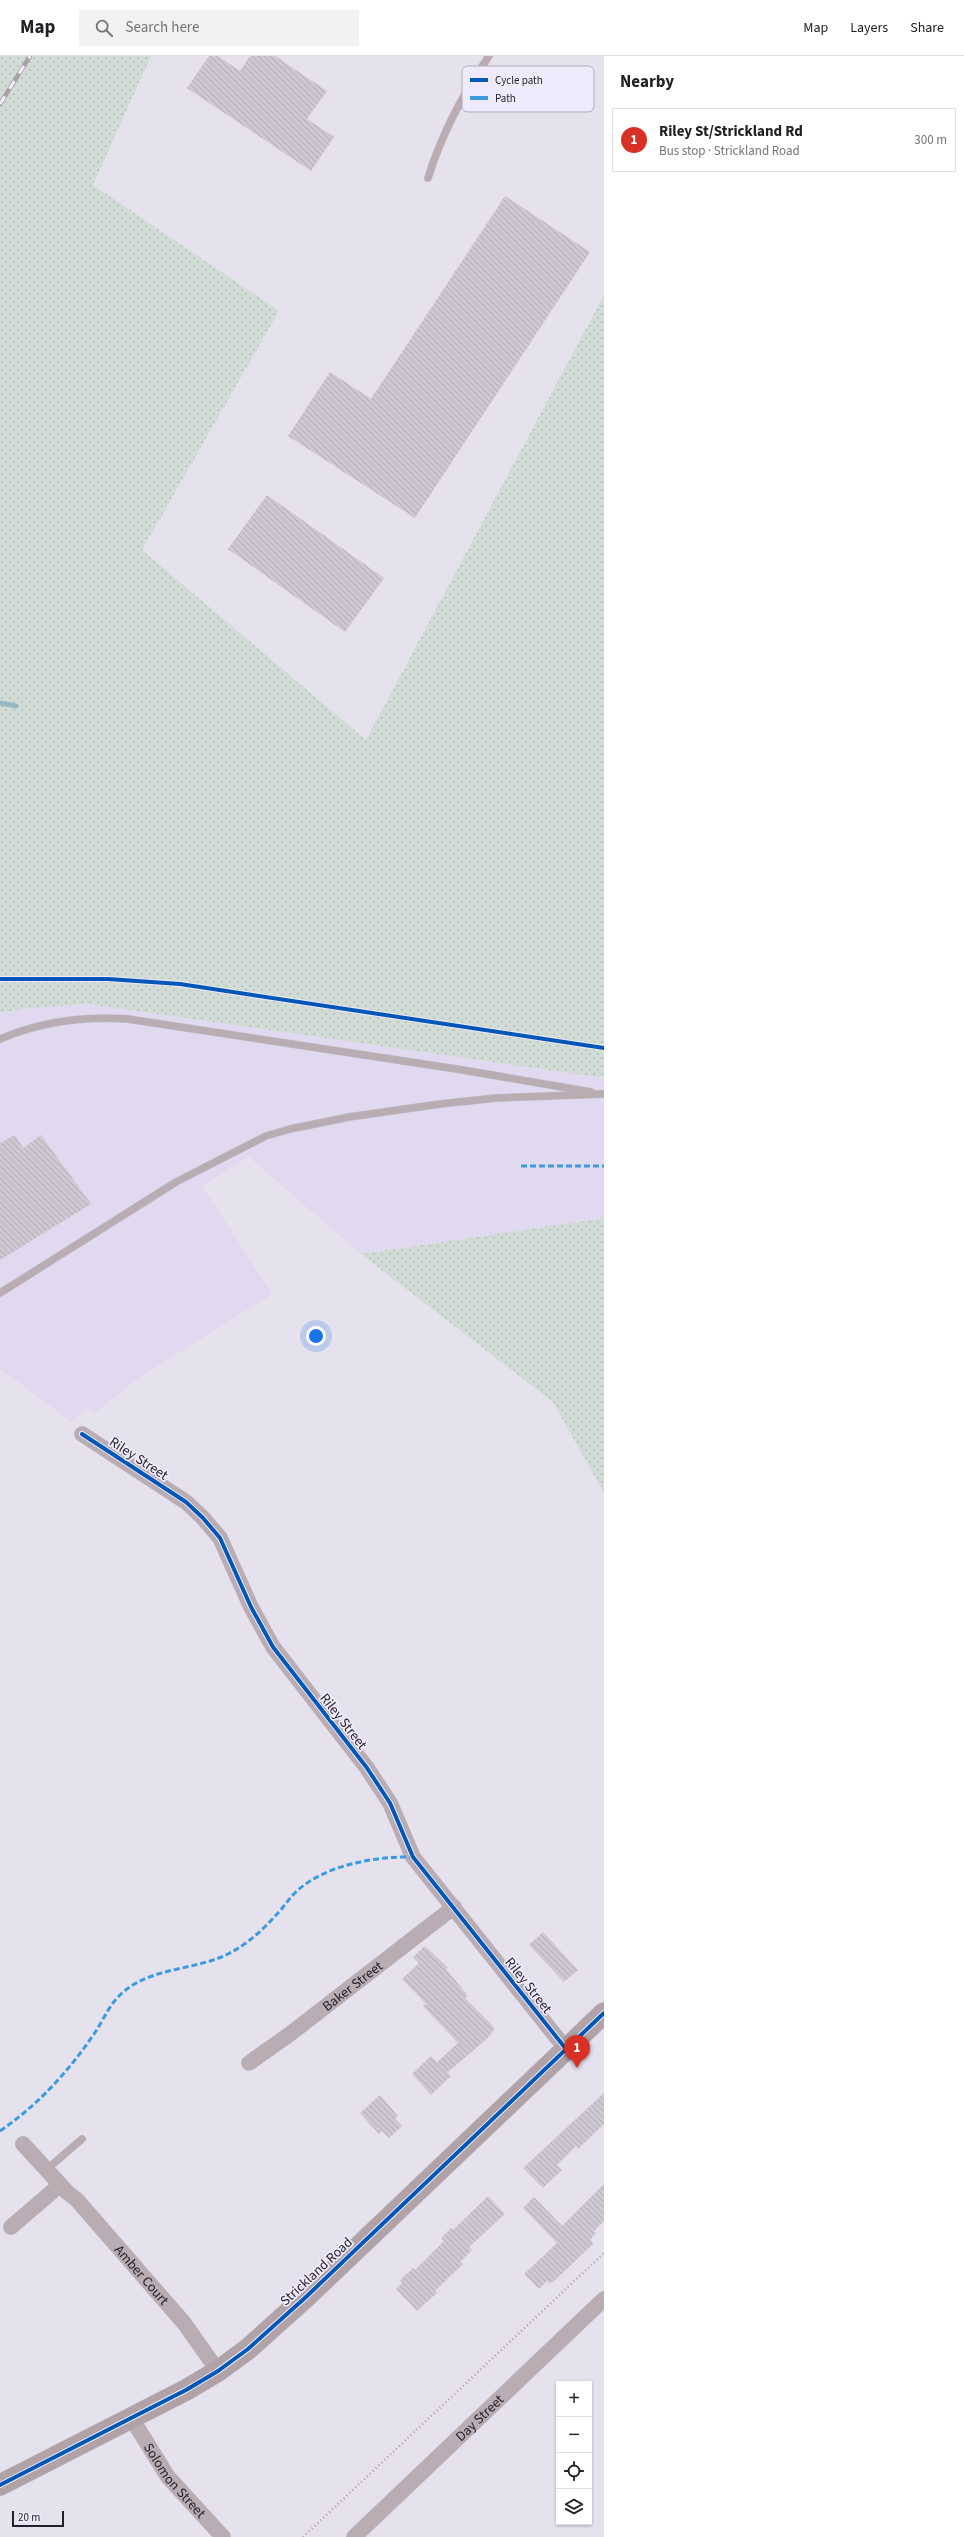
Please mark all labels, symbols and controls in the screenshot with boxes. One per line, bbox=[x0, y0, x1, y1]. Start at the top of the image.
search box bbox=[79, 10, 359, 46]
text: Map bbox=[20, 14, 55, 41]
icon: search bbox=[93, 17, 115, 39]
text: Search here bbox=[125, 17, 199, 38]
text: Map bbox=[803, 18, 828, 38]
text: Layers bbox=[850, 18, 888, 38]
text: Share bbox=[910, 18, 944, 38]
legend bbox=[462, 66, 594, 112]
text: Nearby bbox=[620, 70, 674, 94]
text: Cycle path bbox=[495, 73, 543, 88]
text: Path bbox=[495, 91, 516, 106]
text: Riley St/Strickland Rd bbox=[659, 121, 803, 142]
text: 1 bbox=[631, 131, 637, 149]
text: 300 m bbox=[914, 131, 947, 149]
text: Bus stop · Strickland Road bbox=[659, 142, 800, 160]
your location bbox=[306, 1326, 326, 1346]
street label: Riley Street bbox=[105, 1432, 172, 1485]
street label: Riley Street bbox=[315, 1689, 372, 1754]
street label: Riley Street bbox=[500, 1953, 557, 2018]
street label: Baker Street bbox=[318, 1957, 388, 2016]
pin: 1 bbox=[564, 2035, 590, 2068]
street label: Strickland Road bbox=[276, 2233, 357, 2311]
street label: Amber Court bbox=[109, 2241, 173, 2310]
map controls bbox=[556, 2381, 592, 2525]
button: + bbox=[556, 2381, 592, 2417]
street label: Day Street bbox=[451, 2390, 509, 2446]
button: − bbox=[556, 2417, 592, 2453]
street label: Solomon Street bbox=[138, 2439, 210, 2523]
button: locate bbox=[556, 2453, 592, 2489]
button: layers bbox=[556, 2489, 592, 2525]
scale bar bbox=[12, 2509, 64, 2528]
text: 20 m bbox=[18, 2510, 40, 2525]

